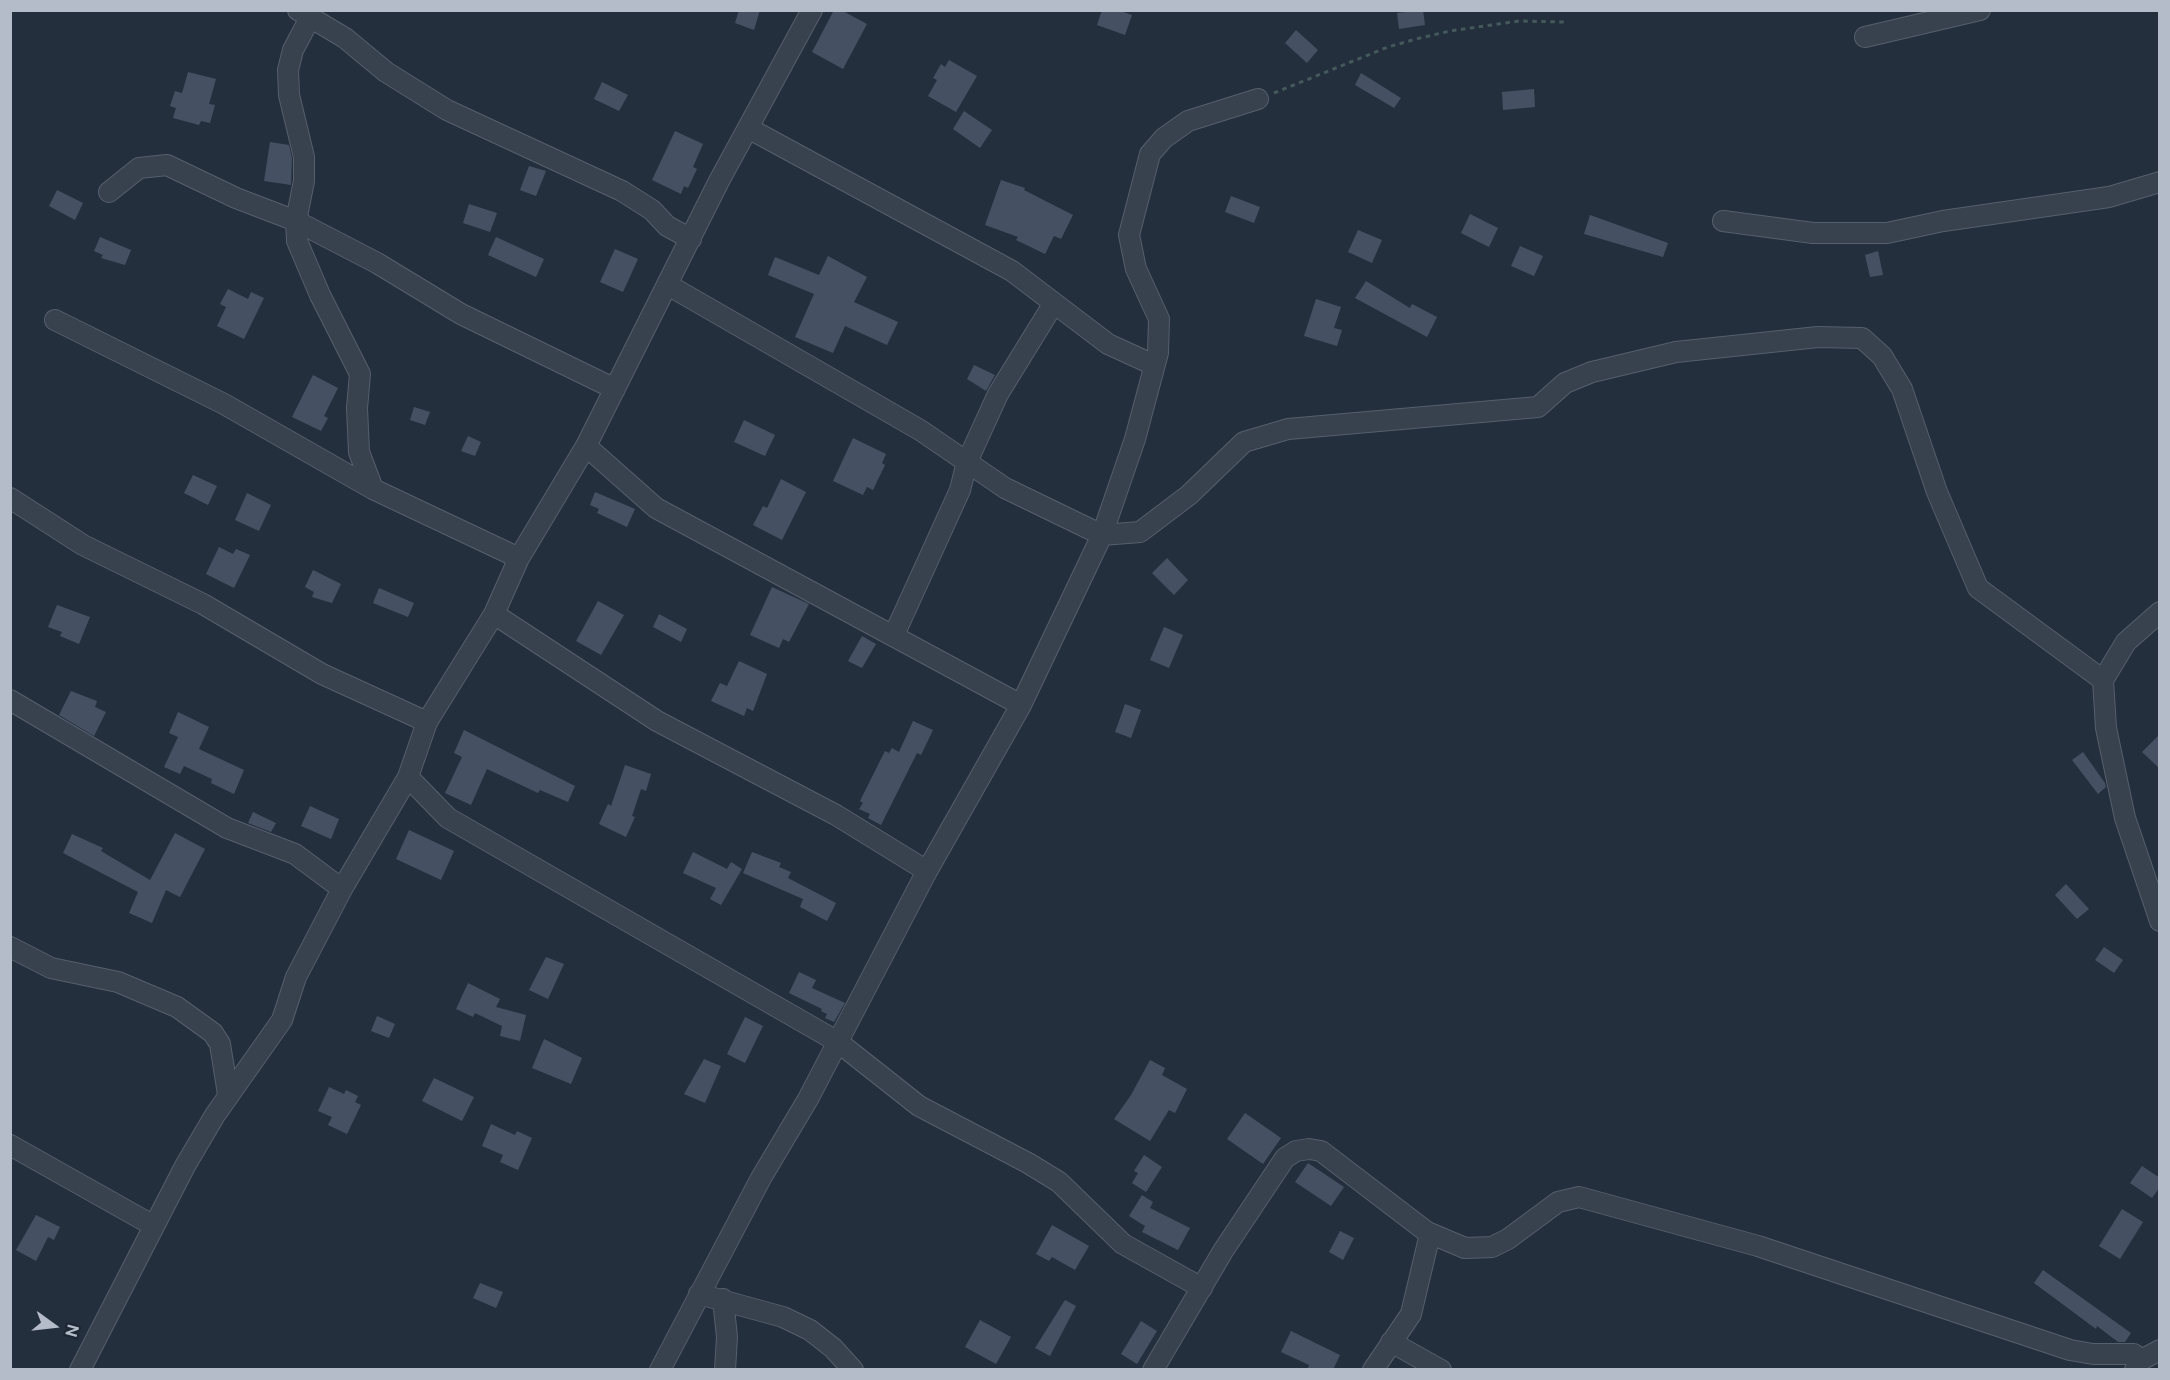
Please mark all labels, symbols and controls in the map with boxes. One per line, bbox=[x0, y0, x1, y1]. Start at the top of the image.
north arrow bbox=[24, 1296, 84, 1356]
text: N bbox=[61, 1322, 83, 1339]

